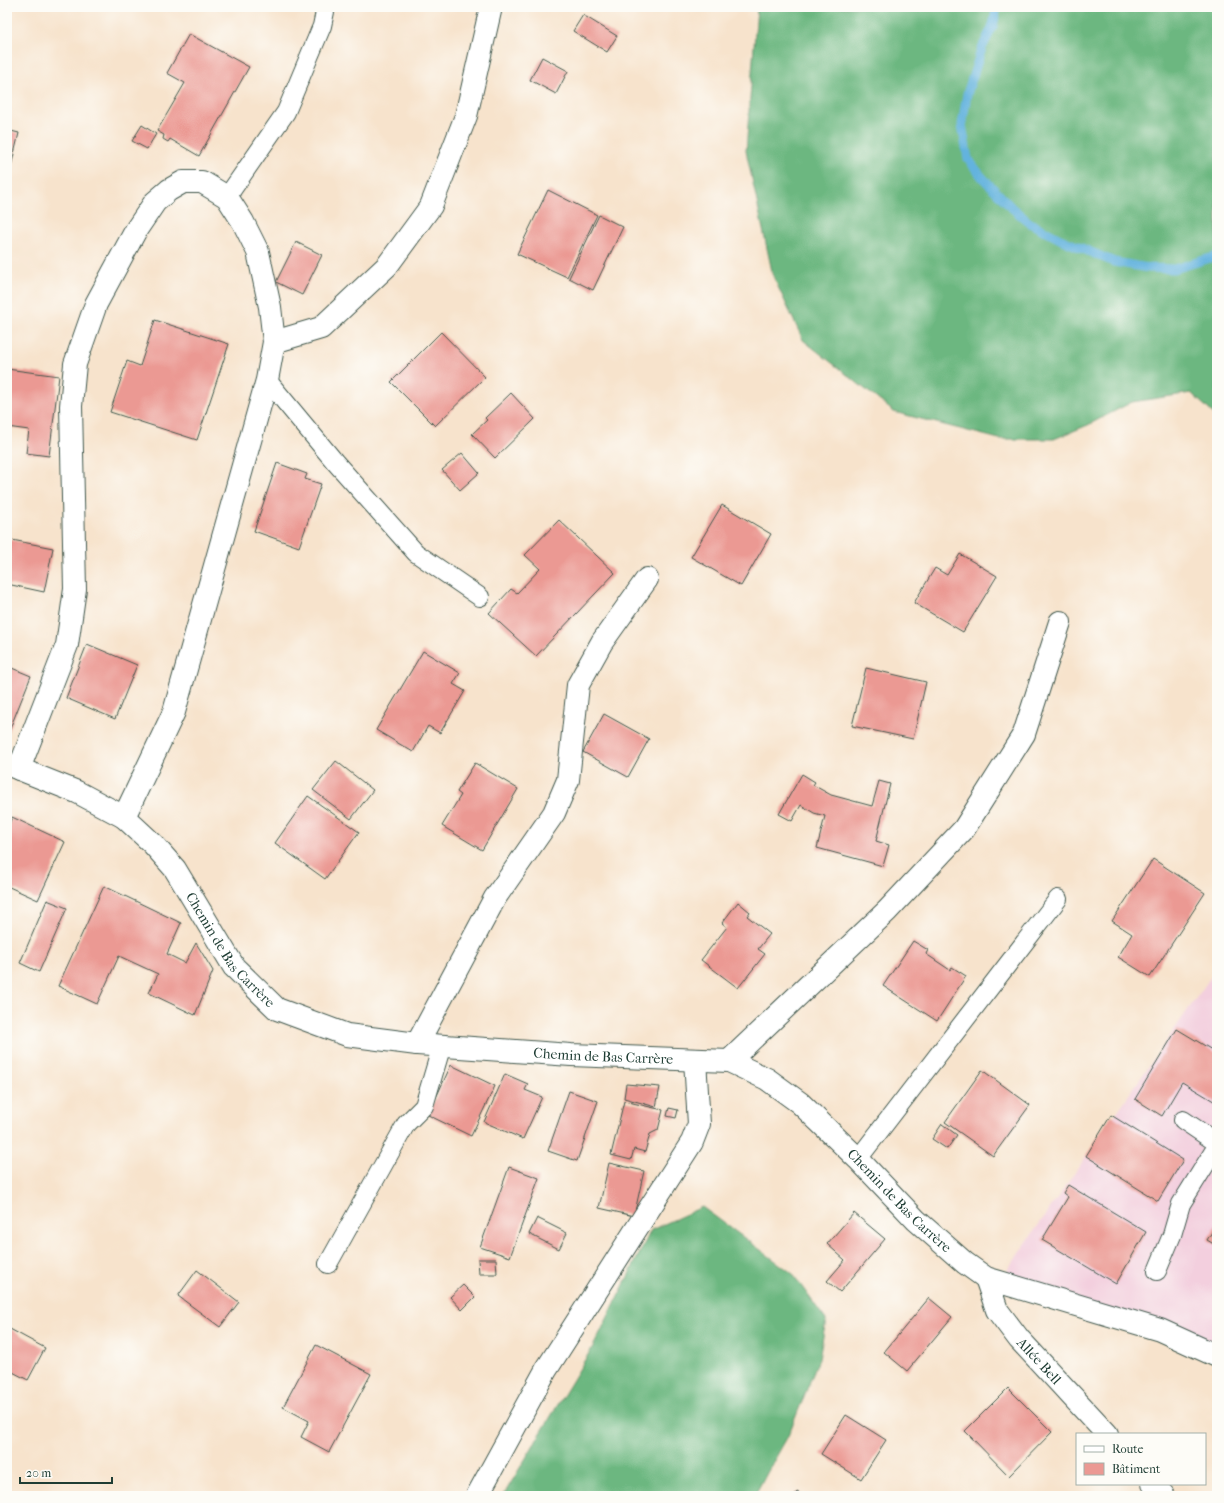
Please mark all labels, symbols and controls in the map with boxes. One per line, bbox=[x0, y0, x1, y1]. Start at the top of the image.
street label: Chemin de Bas Carrère bbox=[182, 889, 279, 1011]
street label: Chemin de Bas Carrère bbox=[533, 1044, 674, 1067]
street label: Chemin de Bas Carrère bbox=[844, 1145, 955, 1256]
street label: Allée Bell bbox=[1013, 1333, 1065, 1388]
legend bbox=[1076, 1433, 1206, 1485]
text: Route bbox=[1112, 1442, 1144, 1456]
scale bar bbox=[20, 1459, 112, 1485]
text: Bâtiment bbox=[1112, 1462, 1161, 1476]
text: 20 m bbox=[26, 1466, 51, 1480]

